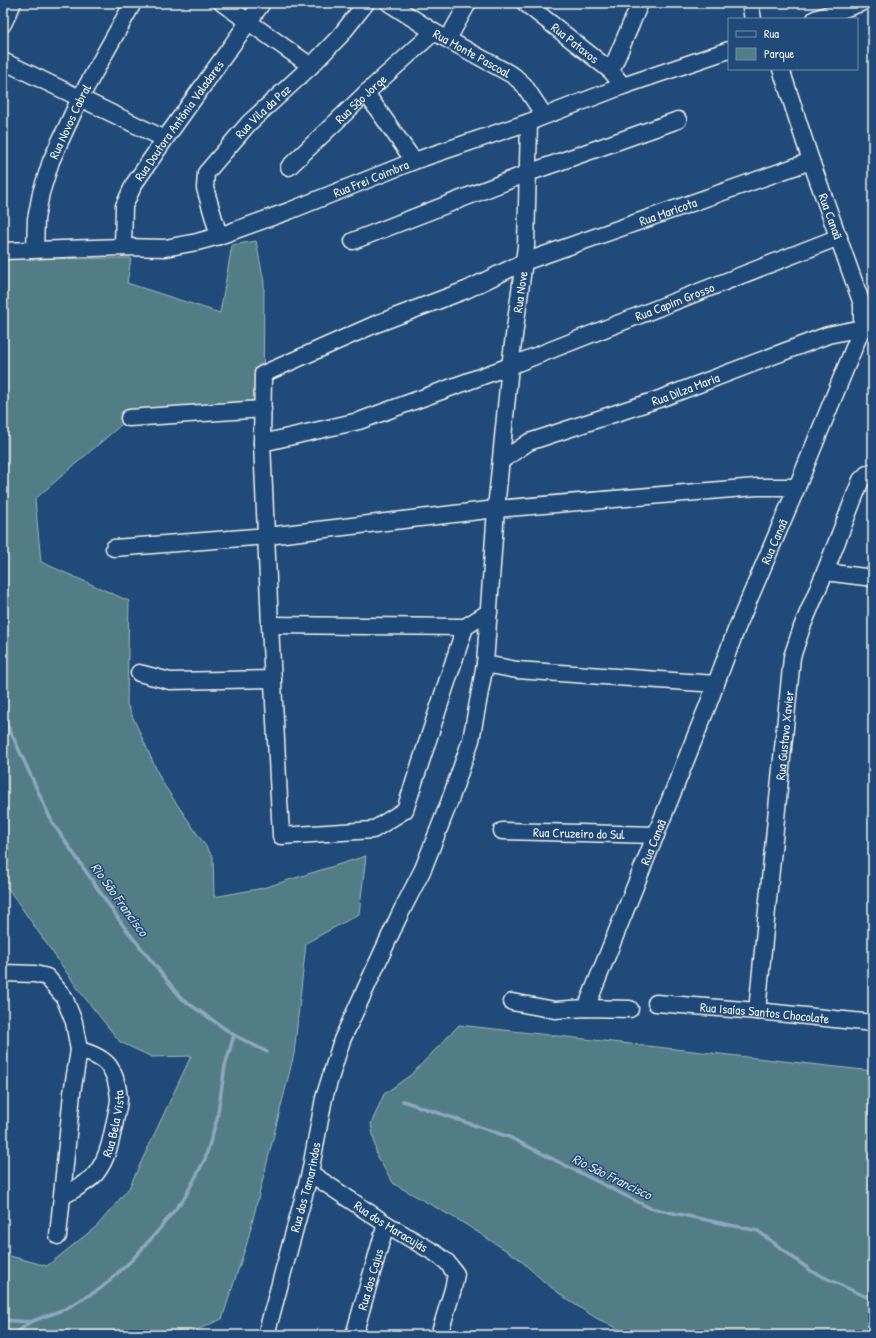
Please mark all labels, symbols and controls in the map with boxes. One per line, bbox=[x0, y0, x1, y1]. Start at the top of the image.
street label: Rua Pataxos bbox=[548, 18, 603, 67]
legend bbox=[728, 18, 858, 70]
street label: Rua Monte Pascoal bbox=[430, 24, 515, 82]
text: Rua bbox=[764, 25, 779, 42]
text: Parque bbox=[764, 45, 794, 62]
street label: Rua Doutora Antônia Valadares bbox=[130, 56, 228, 184]
street label: Rua São Jorge bbox=[331, 70, 390, 127]
street label: Rua Novos Cabral bbox=[44, 80, 95, 162]
street label: Rua Vila da Paz bbox=[231, 80, 295, 142]
street label: Rua Frei Coimbra bbox=[331, 155, 411, 201]
street label: Rua Canaã bbox=[814, 191, 848, 241]
street label: Rua Maricota bbox=[637, 193, 699, 230]
street label: Rua Nove bbox=[508, 270, 532, 314]
street label: Rua Capim Grosso bbox=[632, 278, 717, 325]
street label: Rua Dilza Maria bbox=[649, 368, 722, 410]
street label: Rua Canaã bbox=[756, 516, 791, 567]
street label: Rua Gustavo Xavier bbox=[771, 690, 798, 781]
street label: Rua Canaã bbox=[636, 817, 670, 867]
street label: Rua Cruzeiro do Sul bbox=[533, 823, 625, 843]
water label: Rio São Francisco bbox=[87, 858, 154, 941]
street label: Rua Isaías Santos Chocolate bbox=[699, 998, 830, 1027]
street label: Rua Bela Vista bbox=[97, 1089, 128, 1159]
street label: Rua dos Tamarindos bbox=[285, 1141, 325, 1234]
water label: Rio São Francisco bbox=[569, 1148, 656, 1204]
street label: Rua dos Maracujás bbox=[351, 1196, 431, 1256]
street label: Rua dos Cajus bbox=[353, 1246, 387, 1312]

